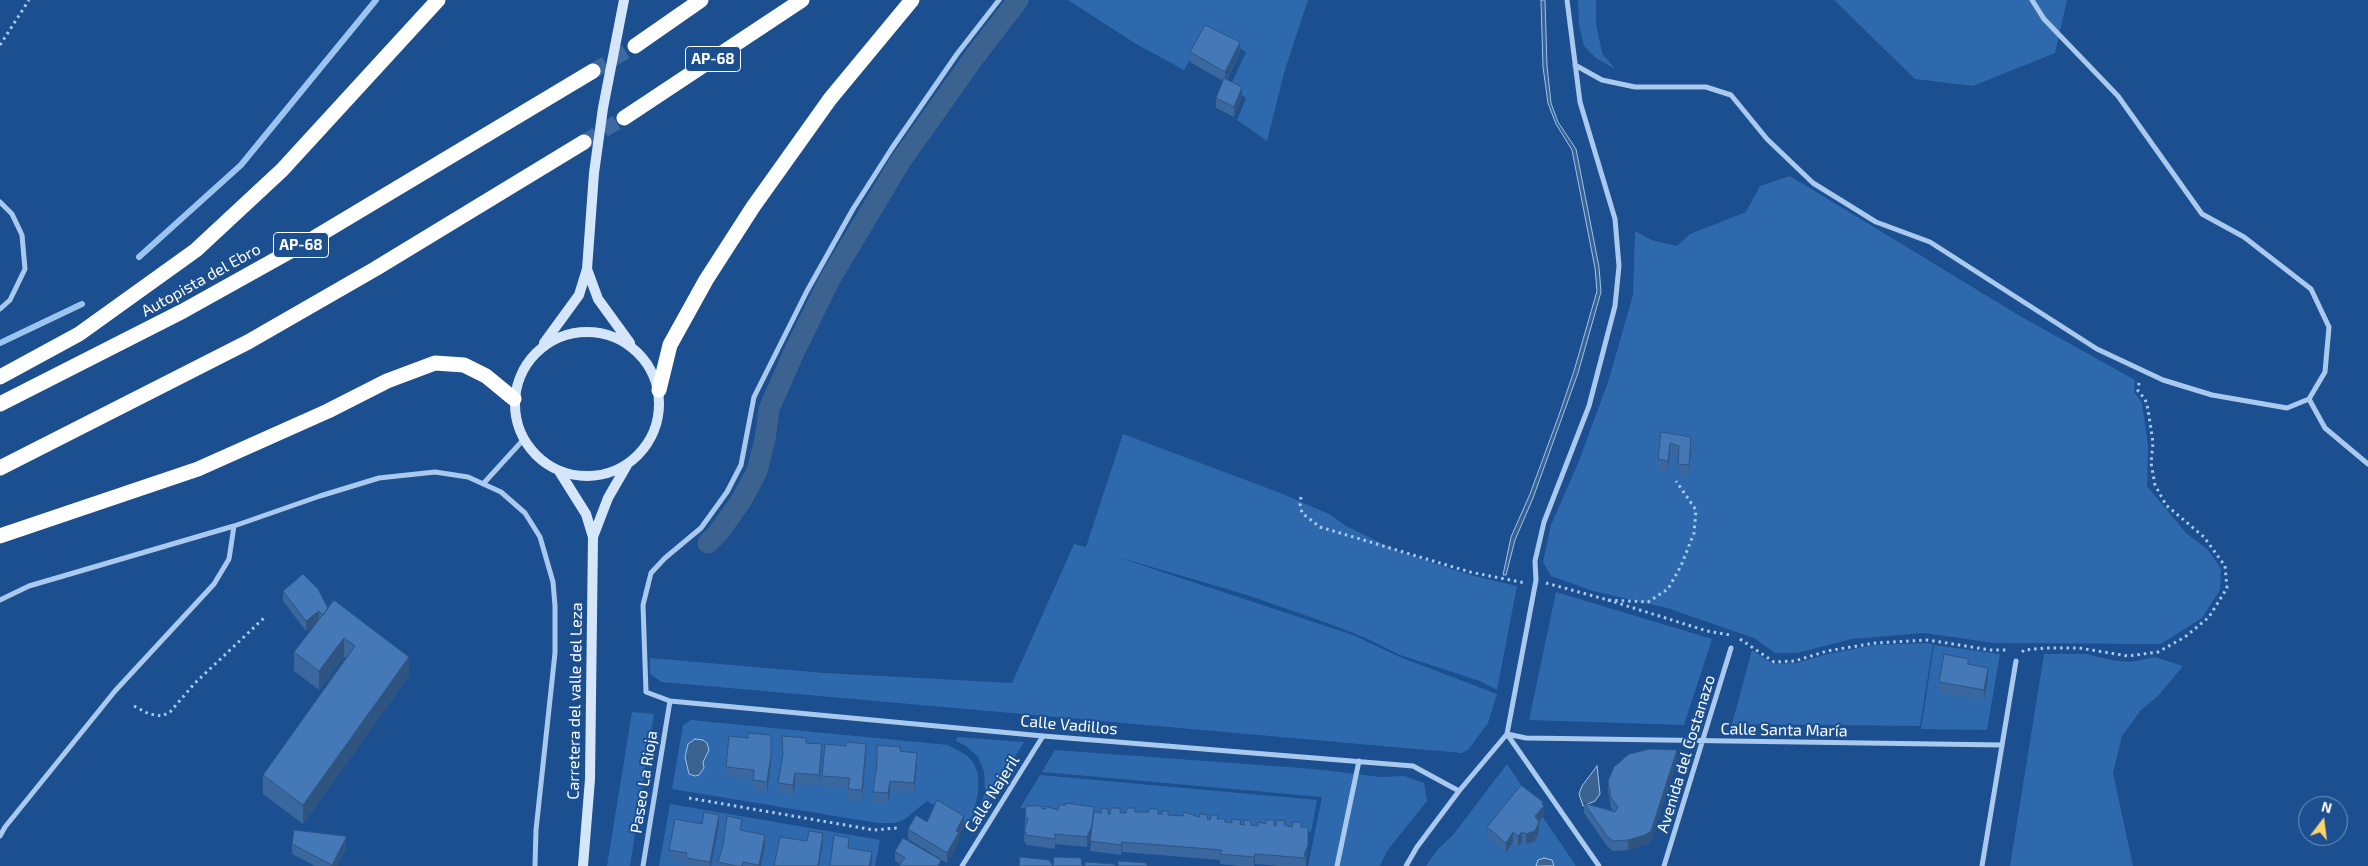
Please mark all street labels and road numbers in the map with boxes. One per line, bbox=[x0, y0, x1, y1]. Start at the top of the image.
road number: AP-68 bbox=[686, 46, 740, 72]
road number: AP-68 bbox=[274, 232, 328, 258]
street label: Autopista del Ebro bbox=[138, 239, 264, 321]
street label: Carretera del valle del Leza bbox=[564, 602, 586, 800]
street label: Avenida del Costanazo bbox=[1653, 673, 1719, 835]
street label: Calle Vadillos bbox=[1020, 711, 1118, 739]
street label: Calle Santa María bbox=[1720, 719, 1848, 741]
street label: Paseo La Rioja bbox=[626, 729, 662, 835]
street label: Calle Najeril bbox=[961, 752, 1023, 836]

